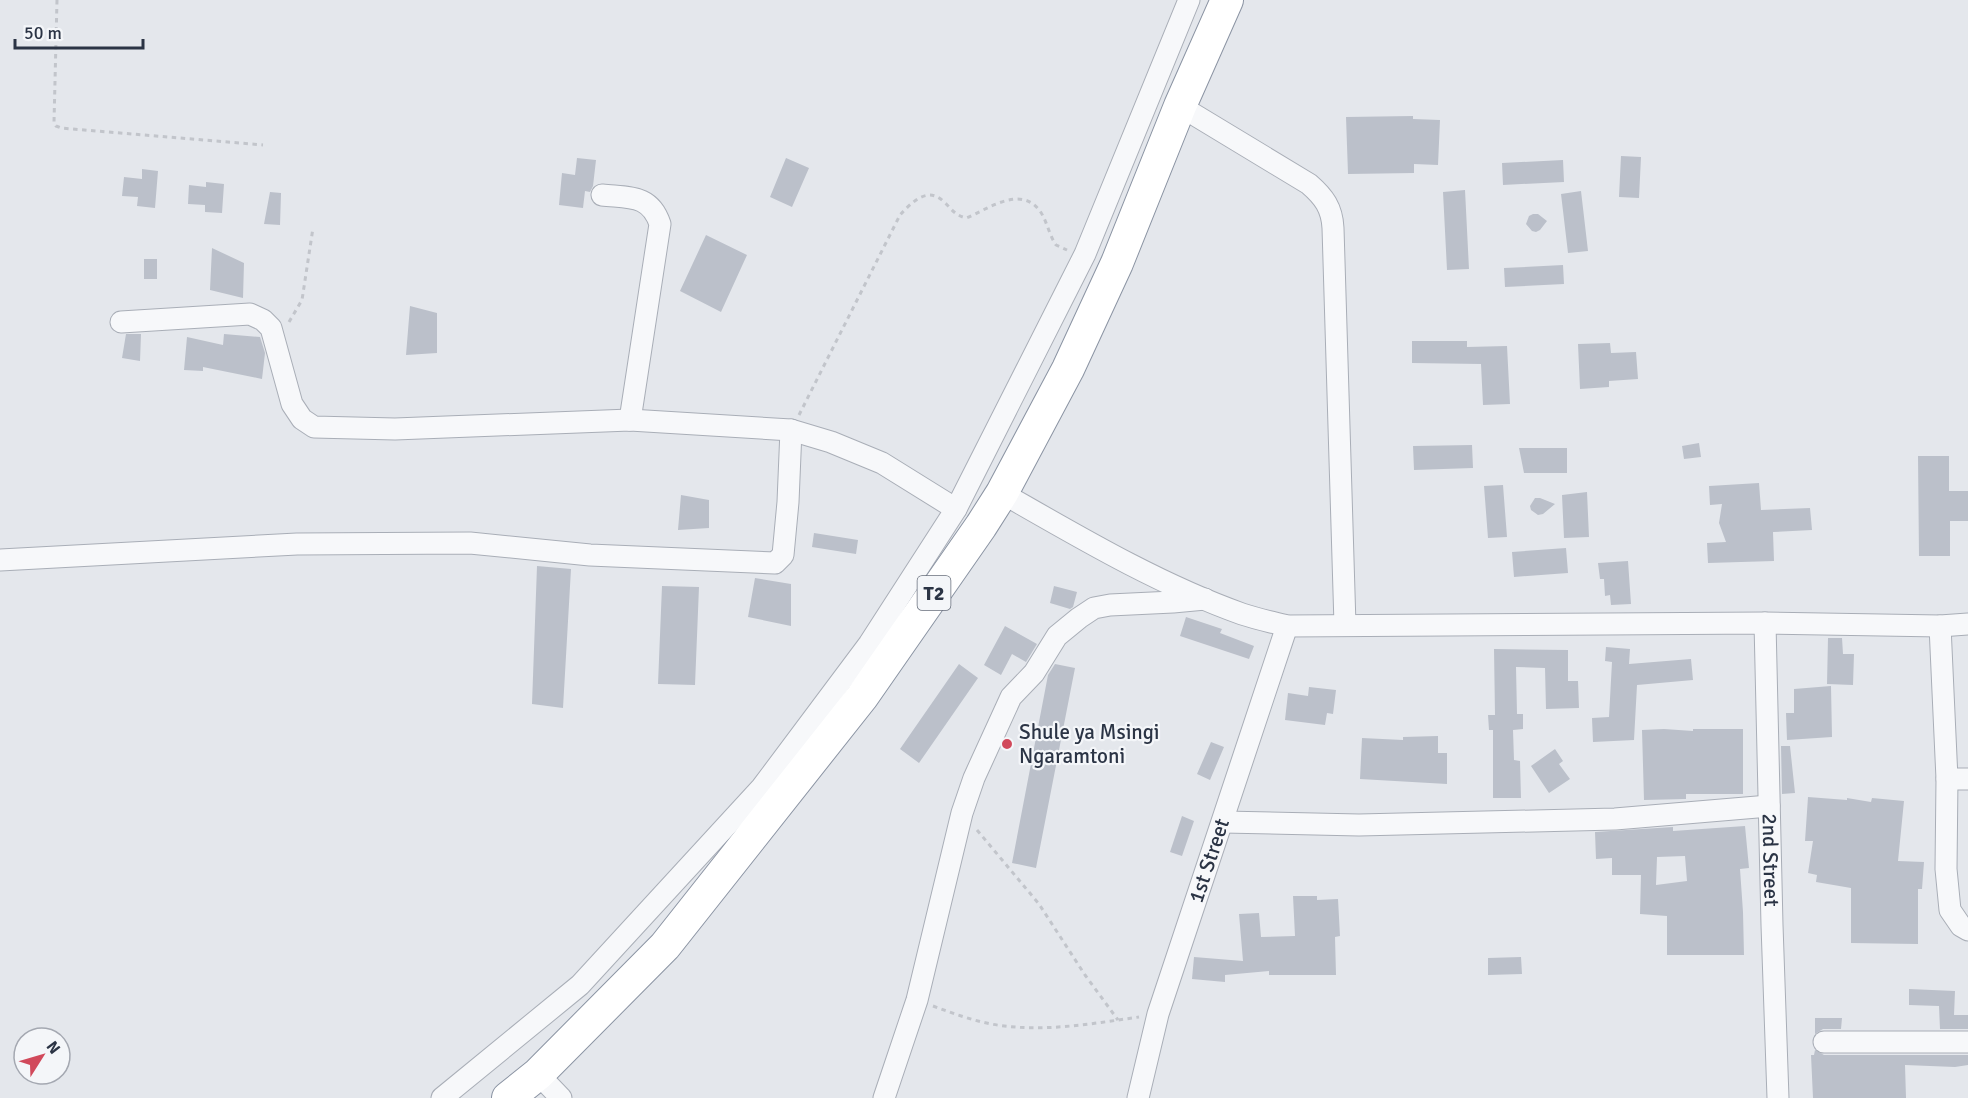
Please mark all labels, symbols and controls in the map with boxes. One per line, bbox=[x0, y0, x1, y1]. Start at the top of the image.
scale bar bbox=[15, 12, 142, 50]
text: 50 m bbox=[24, 22, 62, 44]
road number: T2 bbox=[918, 576, 950, 610]
place label: Shule ya Msingi Ngaramtoni bbox=[1019, 719, 1160, 769]
marker: Shule ya Msingi Ngaramtoni bbox=[1000, 737, 1014, 751]
street label: 2nd Street bbox=[1756, 813, 1785, 907]
street label: 1st Street bbox=[1183, 815, 1235, 906]
north arrow bbox=[12, 1026, 72, 1086]
text: N bbox=[42, 1037, 65, 1058]

